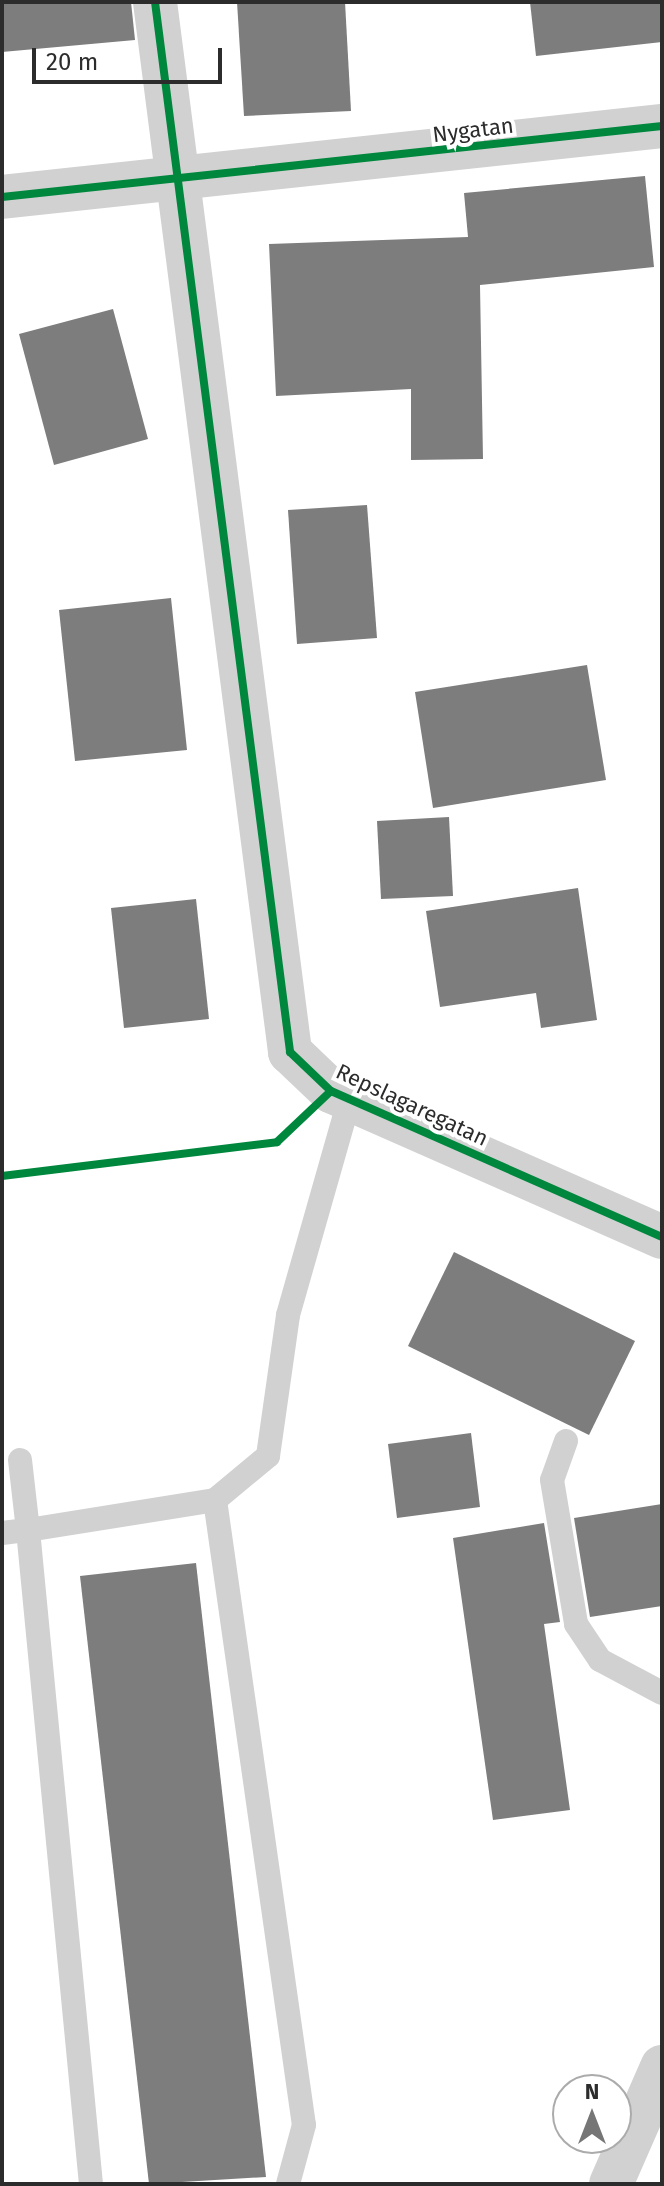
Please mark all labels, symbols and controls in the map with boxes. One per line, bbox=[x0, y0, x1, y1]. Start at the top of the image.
scale bar bbox=[36, 32, 226, 82]
text: 20 m bbox=[46, 48, 98, 76]
street label: Nygatan bbox=[431, 112, 515, 148]
street label: Repslagaregatan bbox=[332, 1058, 492, 1152]
north arrow bbox=[552, 2074, 632, 2154]
text: N bbox=[585, 2078, 599, 2105]

